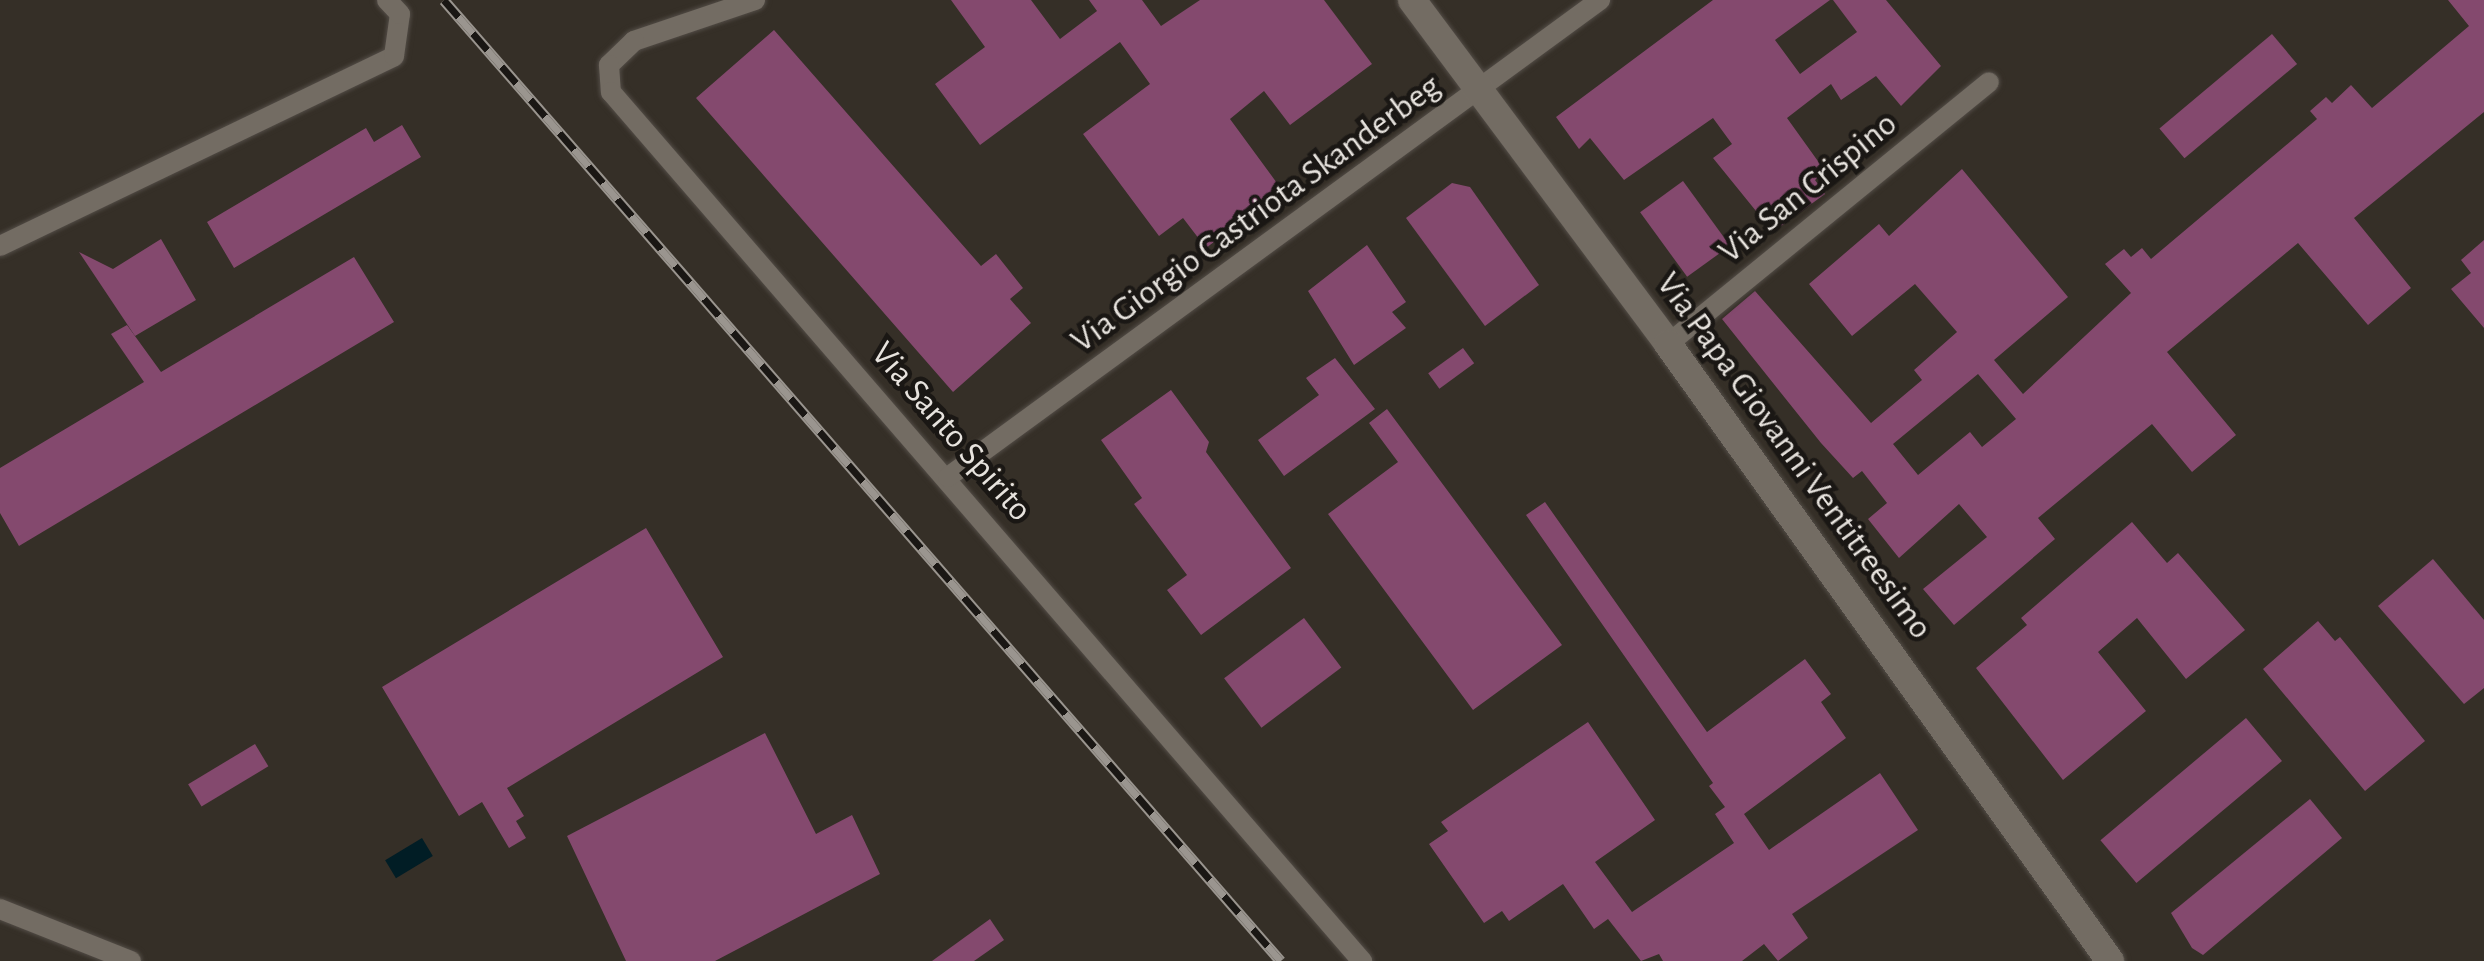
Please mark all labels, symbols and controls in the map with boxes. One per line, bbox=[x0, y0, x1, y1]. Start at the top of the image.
street label: Via Giorgio Castriota Skanderbeg bbox=[1063, 66, 1449, 362]
street label: Via San Crispino bbox=[1710, 103, 1906, 273]
street label: Via Papa Giovanni Ventitreesimo bbox=[1647, 264, 1941, 648]
street label: Via Santo Spirito bbox=[862, 334, 1040, 530]

